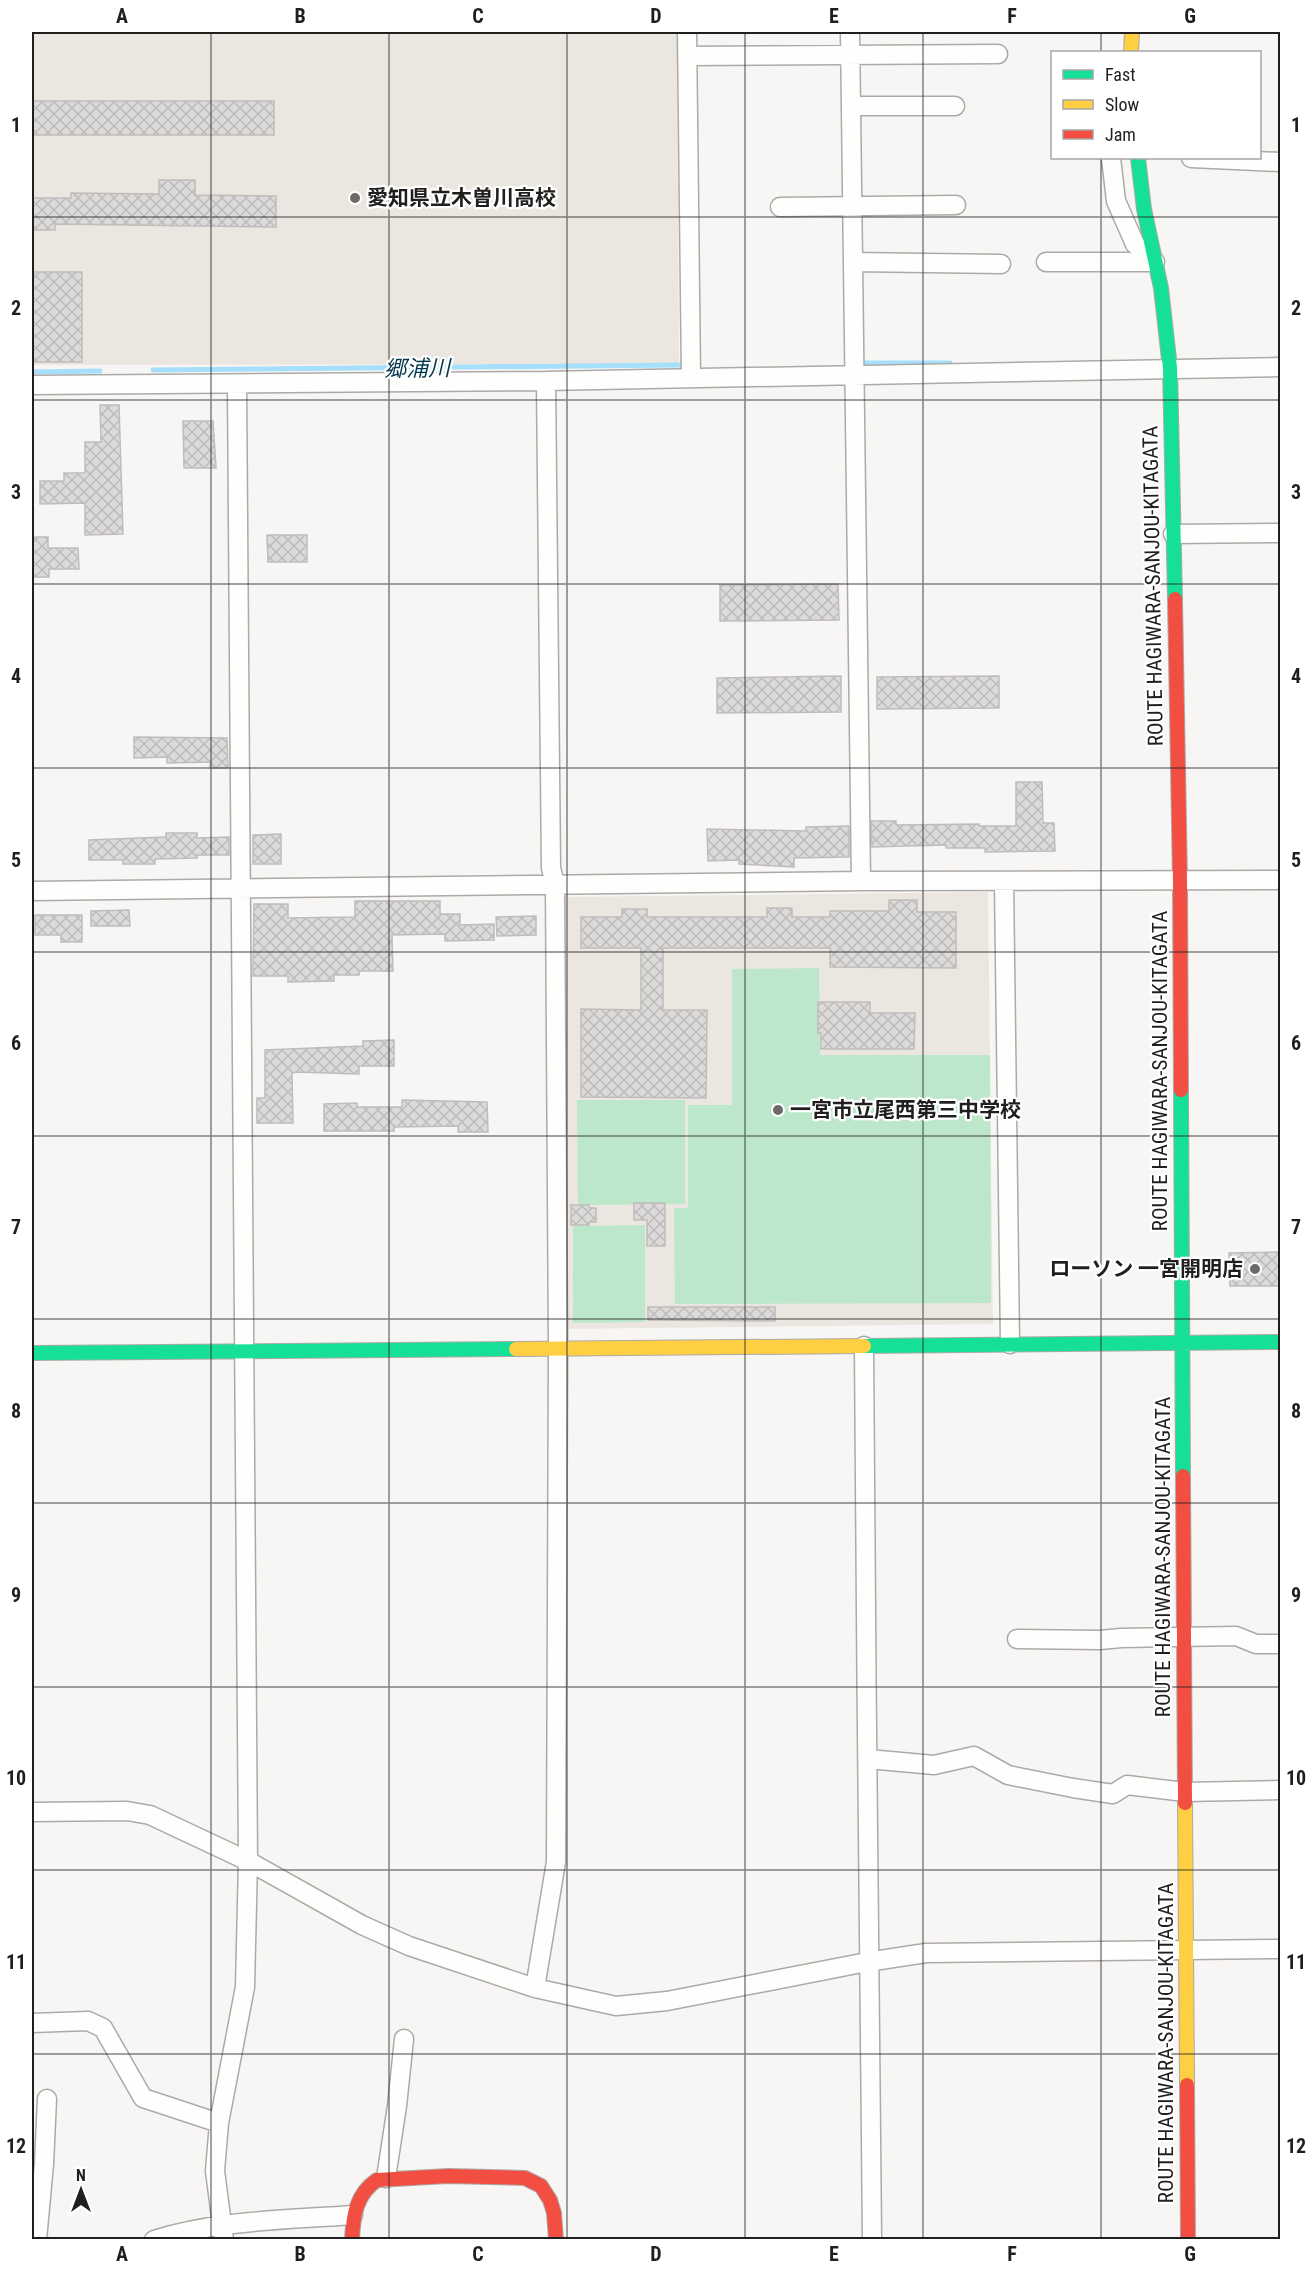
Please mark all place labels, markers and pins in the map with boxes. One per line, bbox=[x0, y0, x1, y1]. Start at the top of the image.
place label: 愛知県立木曽川高校 bbox=[367, 186, 556, 210]
marker: 愛知県立木曽川高校 bbox=[348, 191, 362, 205]
place label: 一宮市立尾西第三中学校 bbox=[790, 1098, 1021, 1122]
marker: 一宮市立尾西第三中学校 bbox=[771, 1103, 785, 1117]
place label: ローソン 一宮開明店 bbox=[1049, 1257, 1243, 1281]
marker: ローソン 一宮開明店 bbox=[1248, 1262, 1262, 1276]

